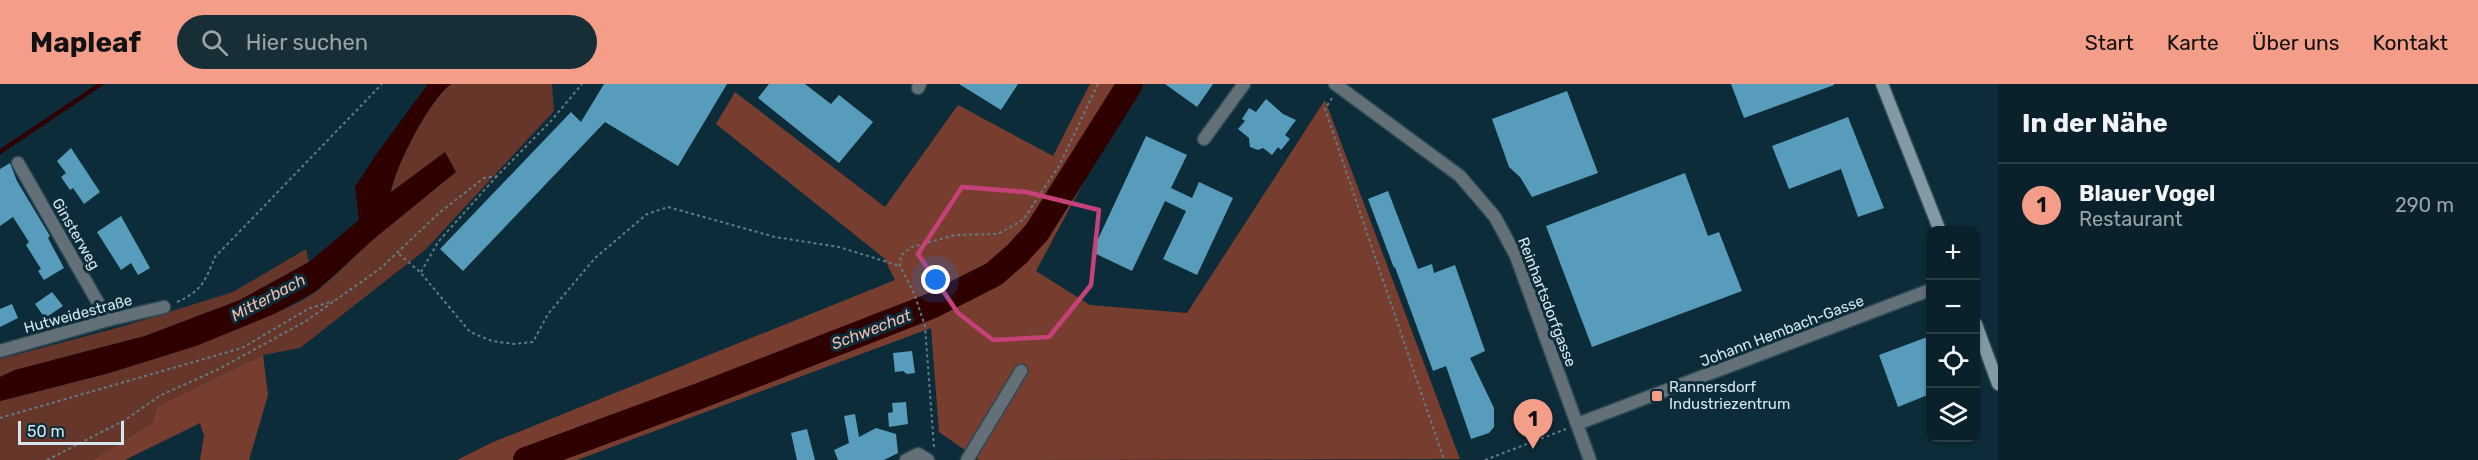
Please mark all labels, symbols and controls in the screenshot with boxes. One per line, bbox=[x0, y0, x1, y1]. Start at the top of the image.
search box bbox=[177, 15, 597, 69]
text: Mapleaf bbox=[30, 26, 141, 59]
icon: search bbox=[198, 26, 231, 59]
text: Hier suchen bbox=[246, 29, 368, 56]
text: Start bbox=[2085, 30, 2134, 55]
text: Karte bbox=[2167, 30, 2219, 55]
text: Über uns bbox=[2252, 30, 2340, 55]
text: Kontakt bbox=[2373, 30, 2448, 55]
text: In der Nähe bbox=[2022, 108, 2168, 139]
text: Blauer Vogel bbox=[2079, 180, 2215, 207]
text: 1 bbox=[2037, 193, 2046, 217]
text: 290 m bbox=[2395, 193, 2454, 217]
street label: Ginsterweg bbox=[48, 195, 104, 273]
text: Restaurant bbox=[2079, 207, 2183, 231]
map controls bbox=[1926, 226, 1980, 442]
button: + bbox=[1926, 226, 1980, 280]
street label: Reinhartsdorfgasse bbox=[1514, 235, 1580, 369]
your location bbox=[921, 265, 950, 294]
water label: Mitterbach bbox=[228, 270, 309, 325]
button: − bbox=[1926, 280, 1980, 334]
street label: Hutweidestraße bbox=[22, 291, 134, 337]
street label: Johann Hembach-Gasse bbox=[1698, 291, 1866, 371]
water label: Schwechat bbox=[829, 305, 915, 353]
button: locate bbox=[1926, 334, 1980, 388]
place label: Rannersdorf Industriezentrum bbox=[1669, 378, 1790, 413]
button: layers bbox=[1926, 388, 1980, 442]
marker: Rannersdorf Industriezentrum bbox=[1650, 389, 1664, 403]
pin: 1 bbox=[1514, 400, 1552, 449]
scale bar bbox=[18, 418, 124, 446]
text: 50 m bbox=[27, 422, 65, 441]

